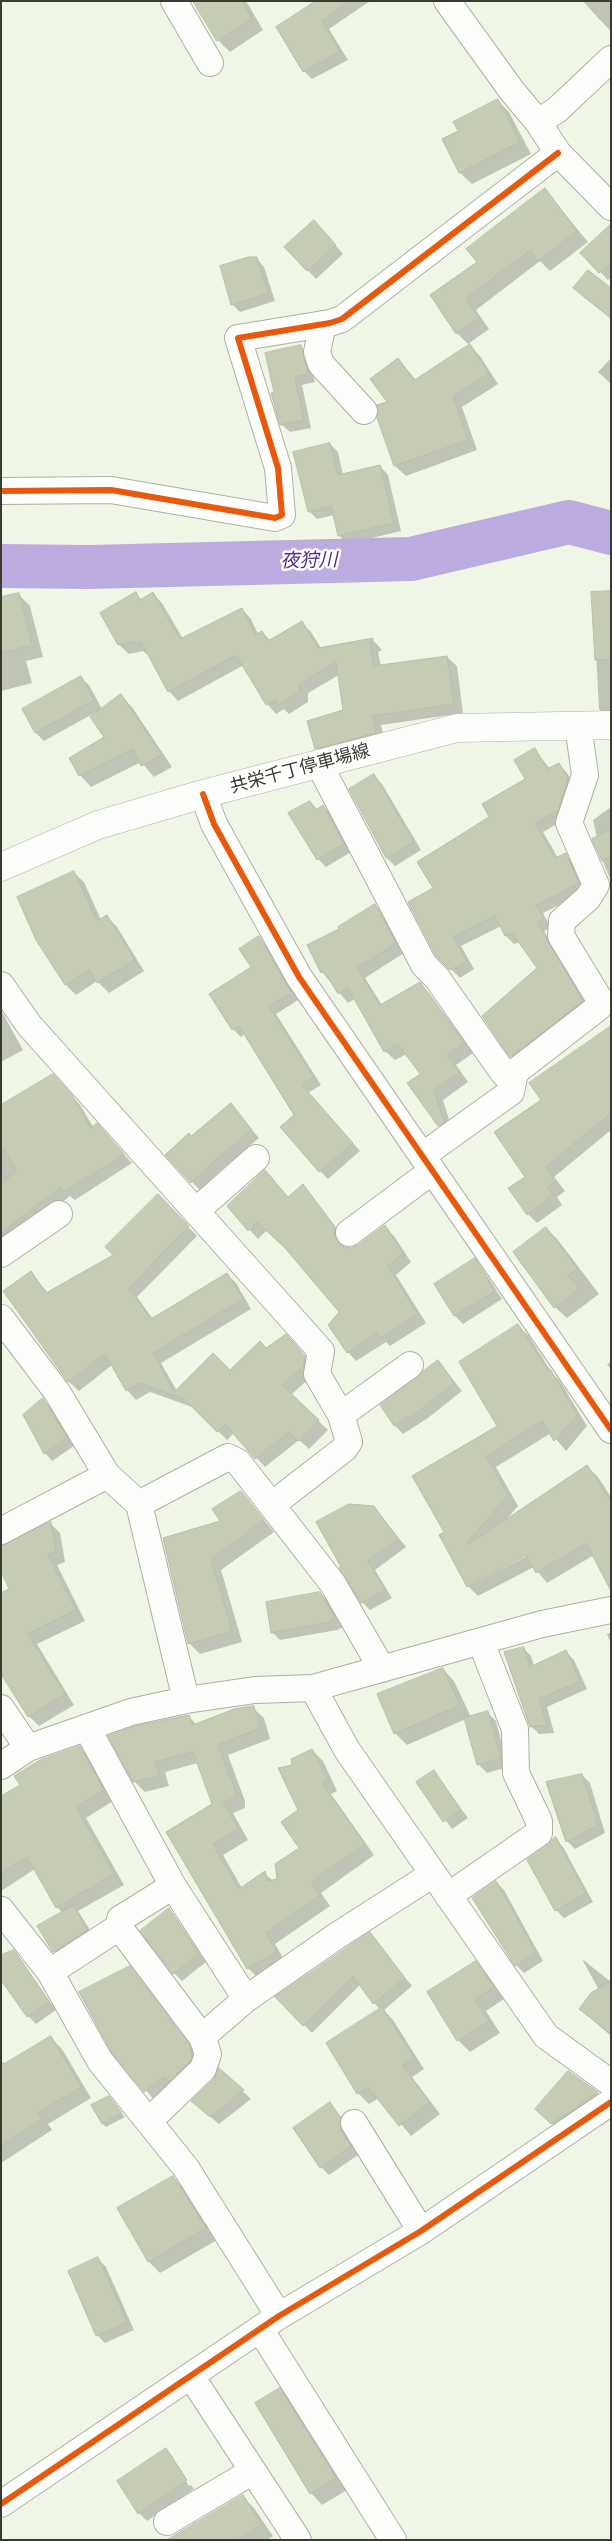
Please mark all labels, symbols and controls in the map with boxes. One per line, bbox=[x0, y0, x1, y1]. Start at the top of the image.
water label: 夜狩川 bbox=[280, 549, 338, 573]
street label: 共栄千丁停車場線 bbox=[228, 740, 372, 798]

